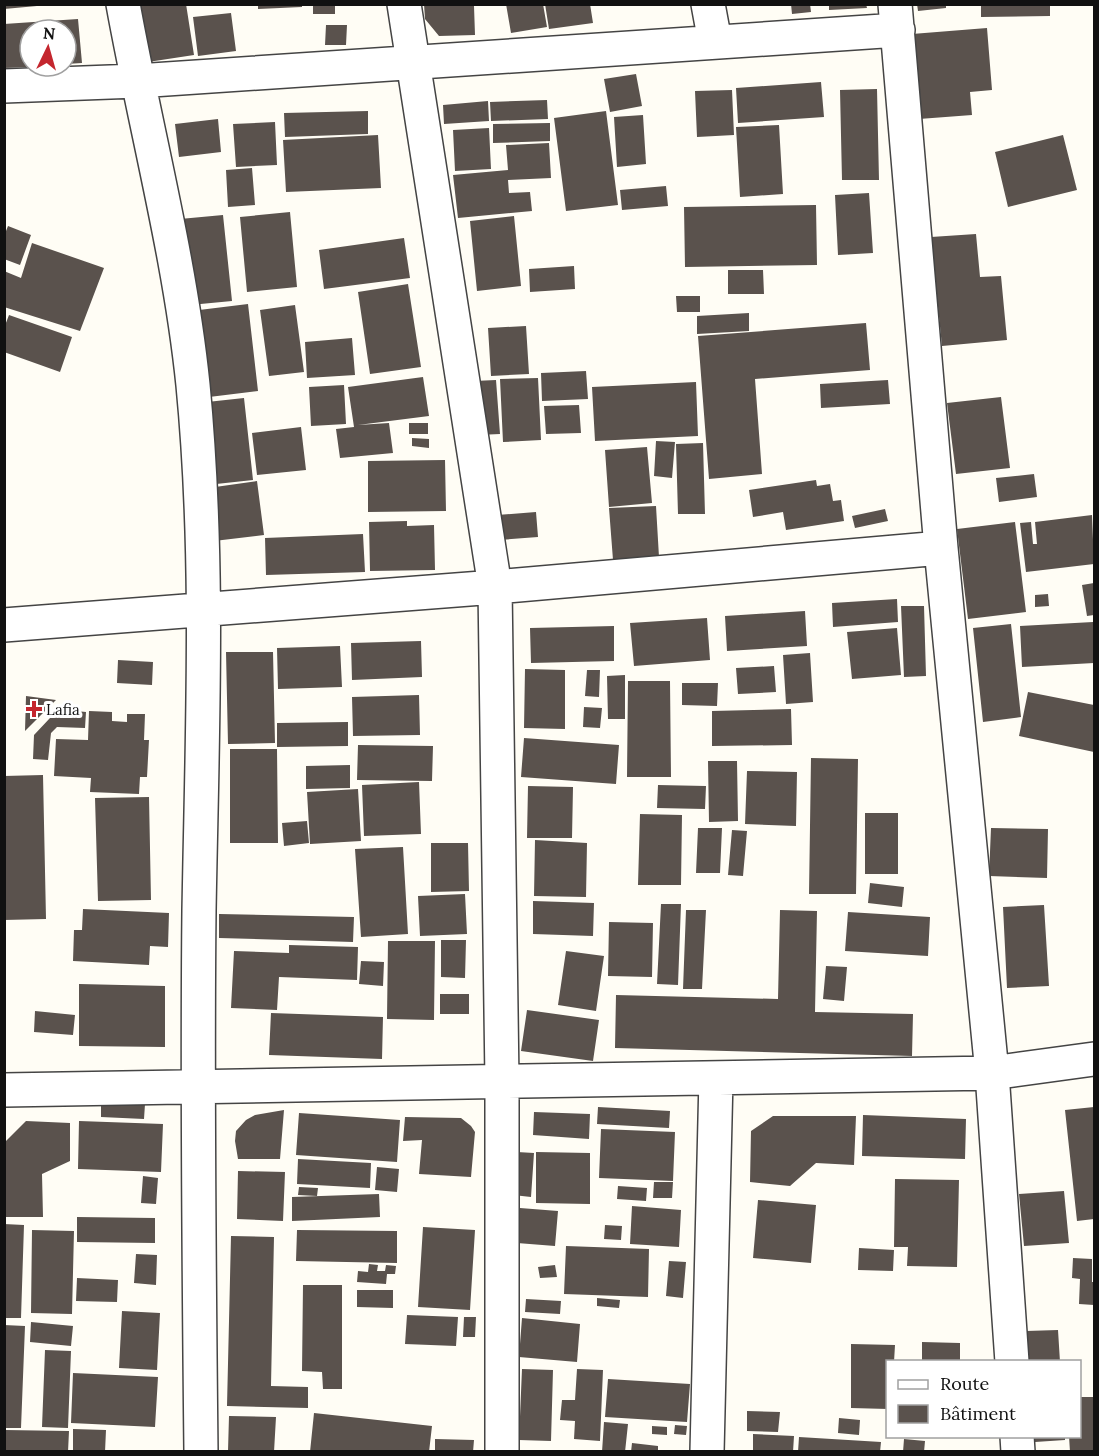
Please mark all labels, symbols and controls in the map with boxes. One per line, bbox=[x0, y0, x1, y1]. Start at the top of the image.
north arrow bbox=[18, 18, 78, 78]
text: N bbox=[42, 23, 56, 44]
place label: Lafia bbox=[46, 700, 80, 719]
marker: Lafia bbox=[27, 702, 41, 716]
legend bbox=[886, 1360, 1081, 1438]
text: Route bbox=[940, 1372, 989, 1395]
text: Bâtiment bbox=[940, 1402, 1016, 1425]

